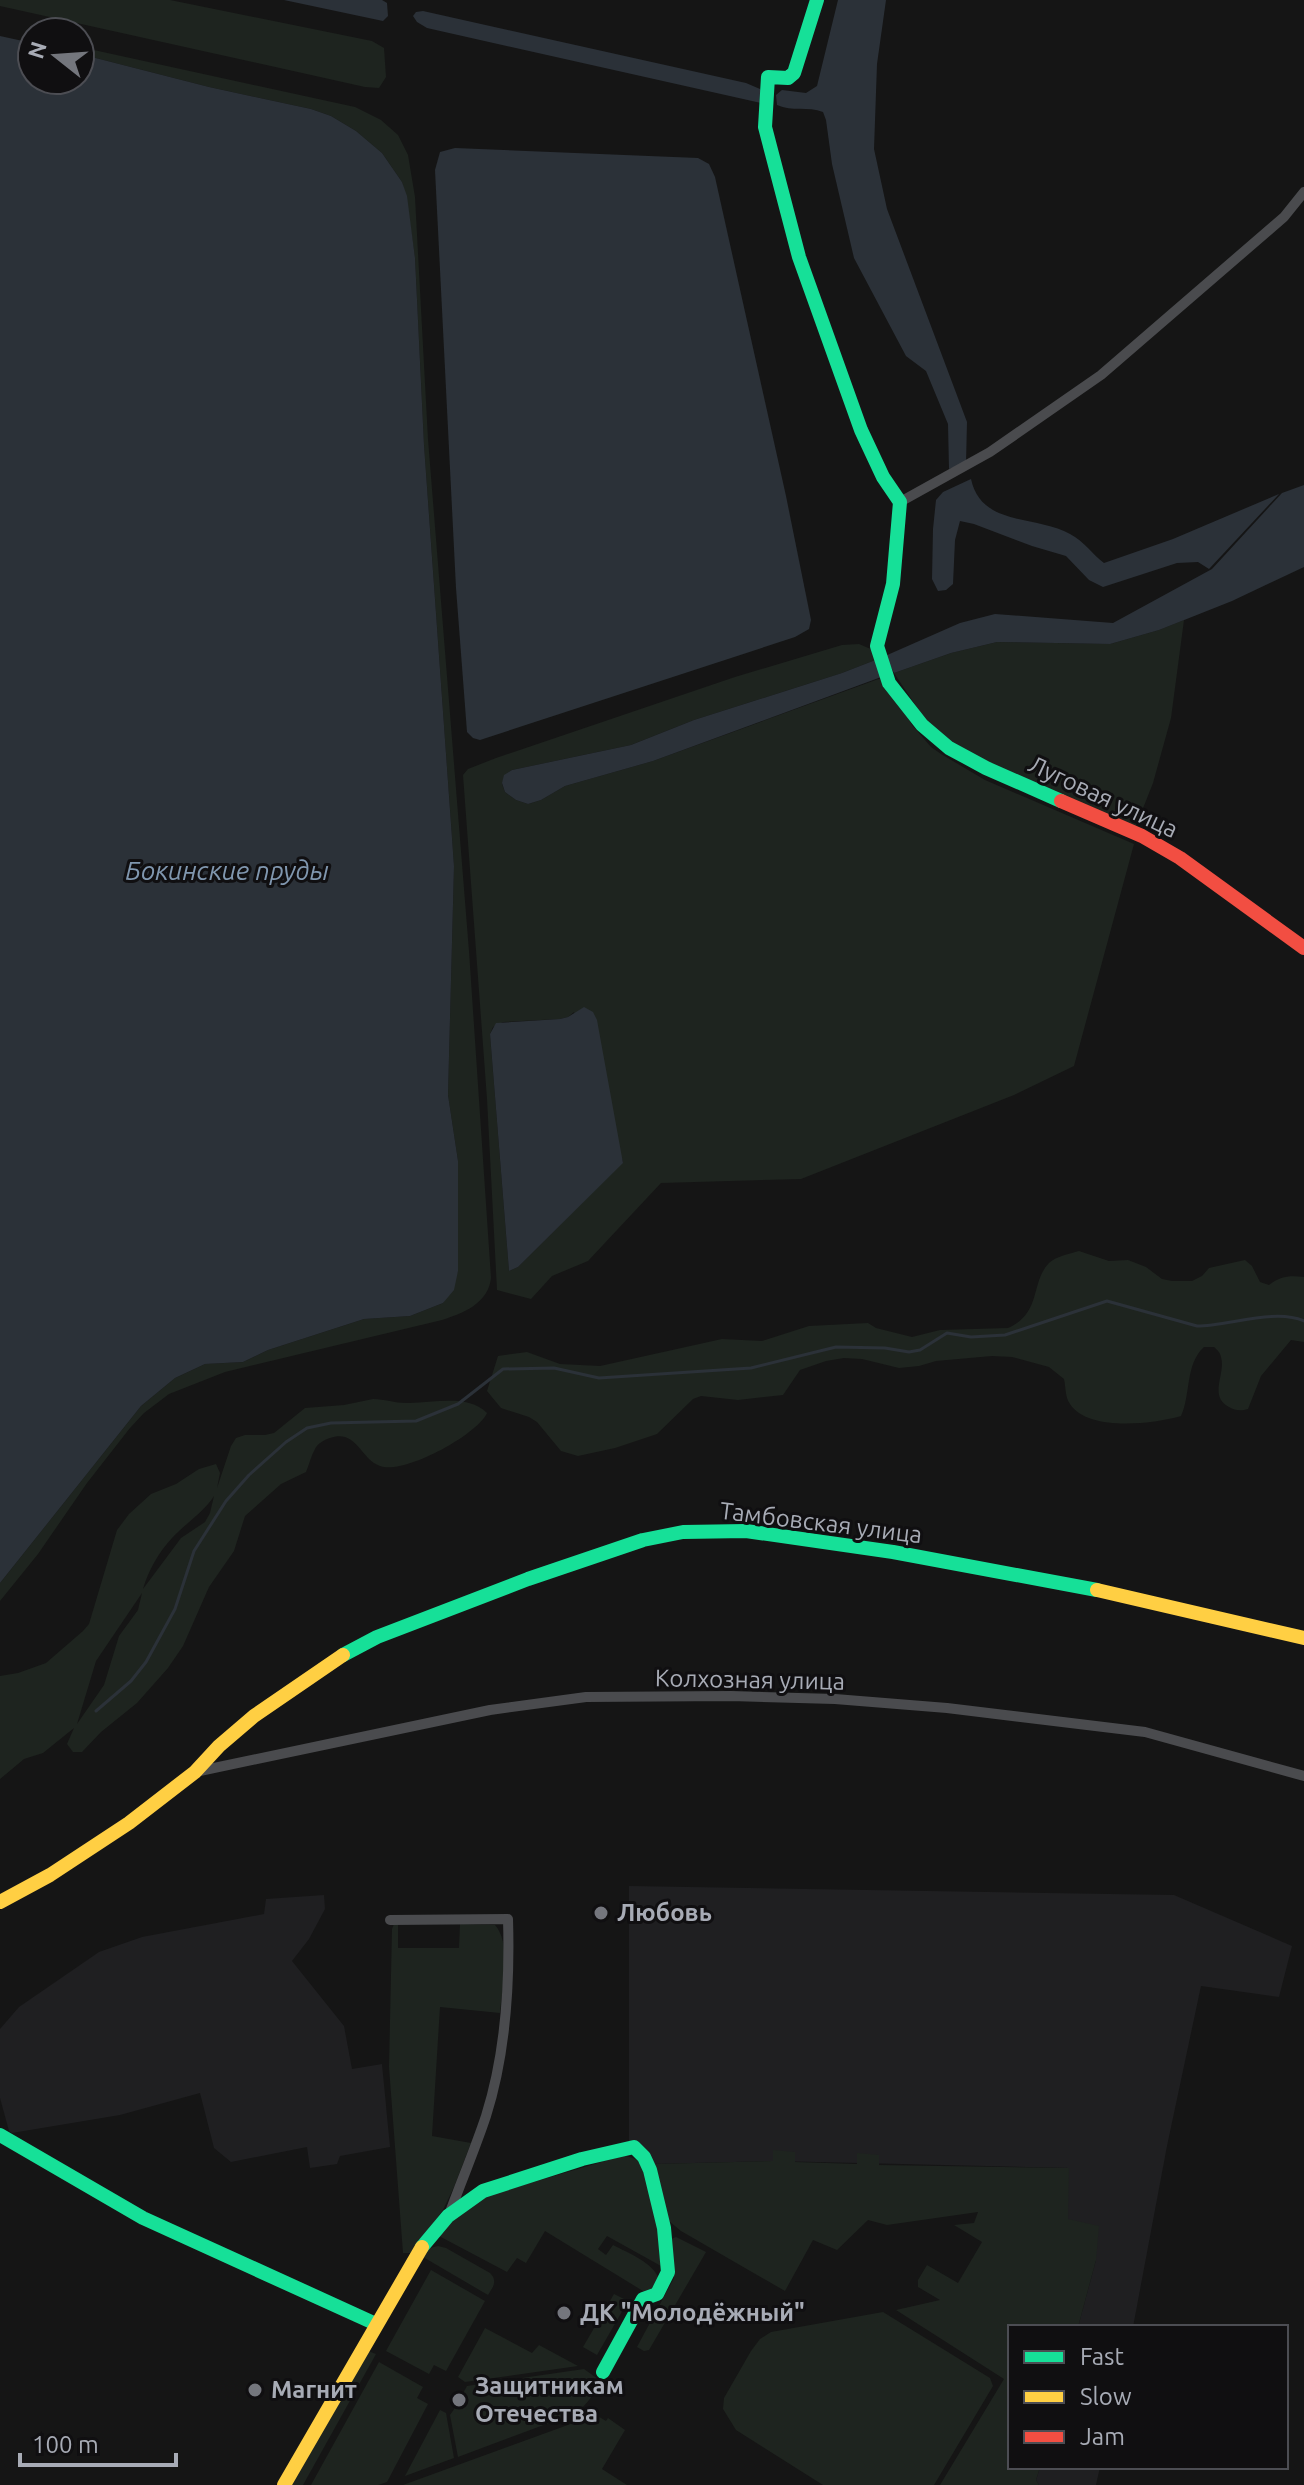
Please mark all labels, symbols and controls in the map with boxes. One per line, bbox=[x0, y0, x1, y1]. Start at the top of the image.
north arrow bbox=[16, 16, 96, 96]
text: N bbox=[22, 38, 51, 62]
street label: Луговая улица bbox=[1024, 750, 1182, 843]
water label: Бокинские пруды bbox=[125, 856, 329, 885]
street label: Тамбовская улица bbox=[718, 1497, 924, 1548]
street label: Колхозная улица bbox=[655, 1664, 845, 1695]
place label: Любовь bbox=[617, 1899, 712, 1926]
marker: Любовь bbox=[592, 1904, 610, 1922]
place label: ДК "Молодёжный" bbox=[580, 2299, 805, 2326]
marker: ДК "Молодёжный" bbox=[555, 2304, 573, 2322]
legend bbox=[1008, 2325, 1288, 2469]
text: Fast bbox=[1080, 2343, 1124, 2370]
place label: Защитникам Отечества bbox=[475, 2372, 624, 2427]
place label: Магнит bbox=[271, 2376, 357, 2403]
marker: Магнит bbox=[246, 2381, 264, 2399]
text: Slow bbox=[1080, 2383, 1132, 2410]
marker: Защитникам Отечества bbox=[450, 2391, 468, 2409]
scale bar bbox=[20, 2417, 176, 2467]
text: Jam bbox=[1080, 2423, 1125, 2450]
text: 100 m bbox=[32, 2431, 99, 2458]

